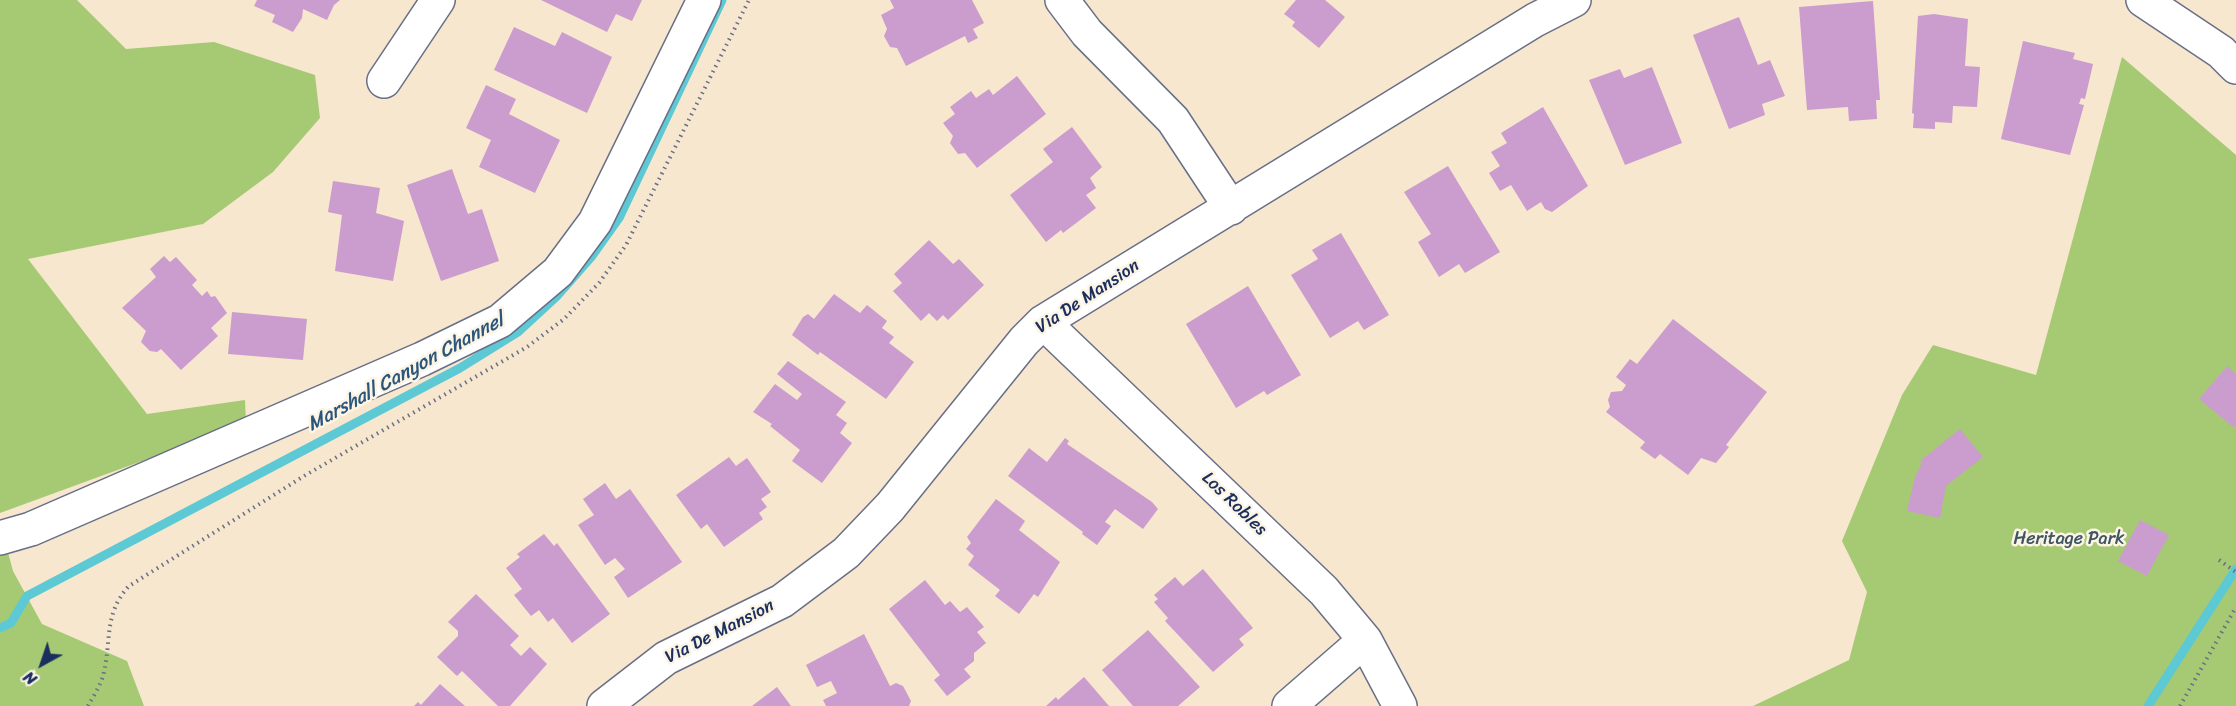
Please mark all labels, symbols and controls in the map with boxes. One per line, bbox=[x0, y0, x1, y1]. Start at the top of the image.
street label: Via De Mansion bbox=[1032, 255, 1144, 339]
water label: Marshall Canyon Channel bbox=[303, 309, 509, 437]
street label: Los Robles bbox=[1197, 468, 1271, 540]
park label: Heritage Park bbox=[2013, 528, 2125, 550]
street label: Via De Mansion bbox=[662, 595, 778, 669]
north arrow bbox=[12, 634, 72, 694]
text: N bbox=[17, 663, 44, 693]

